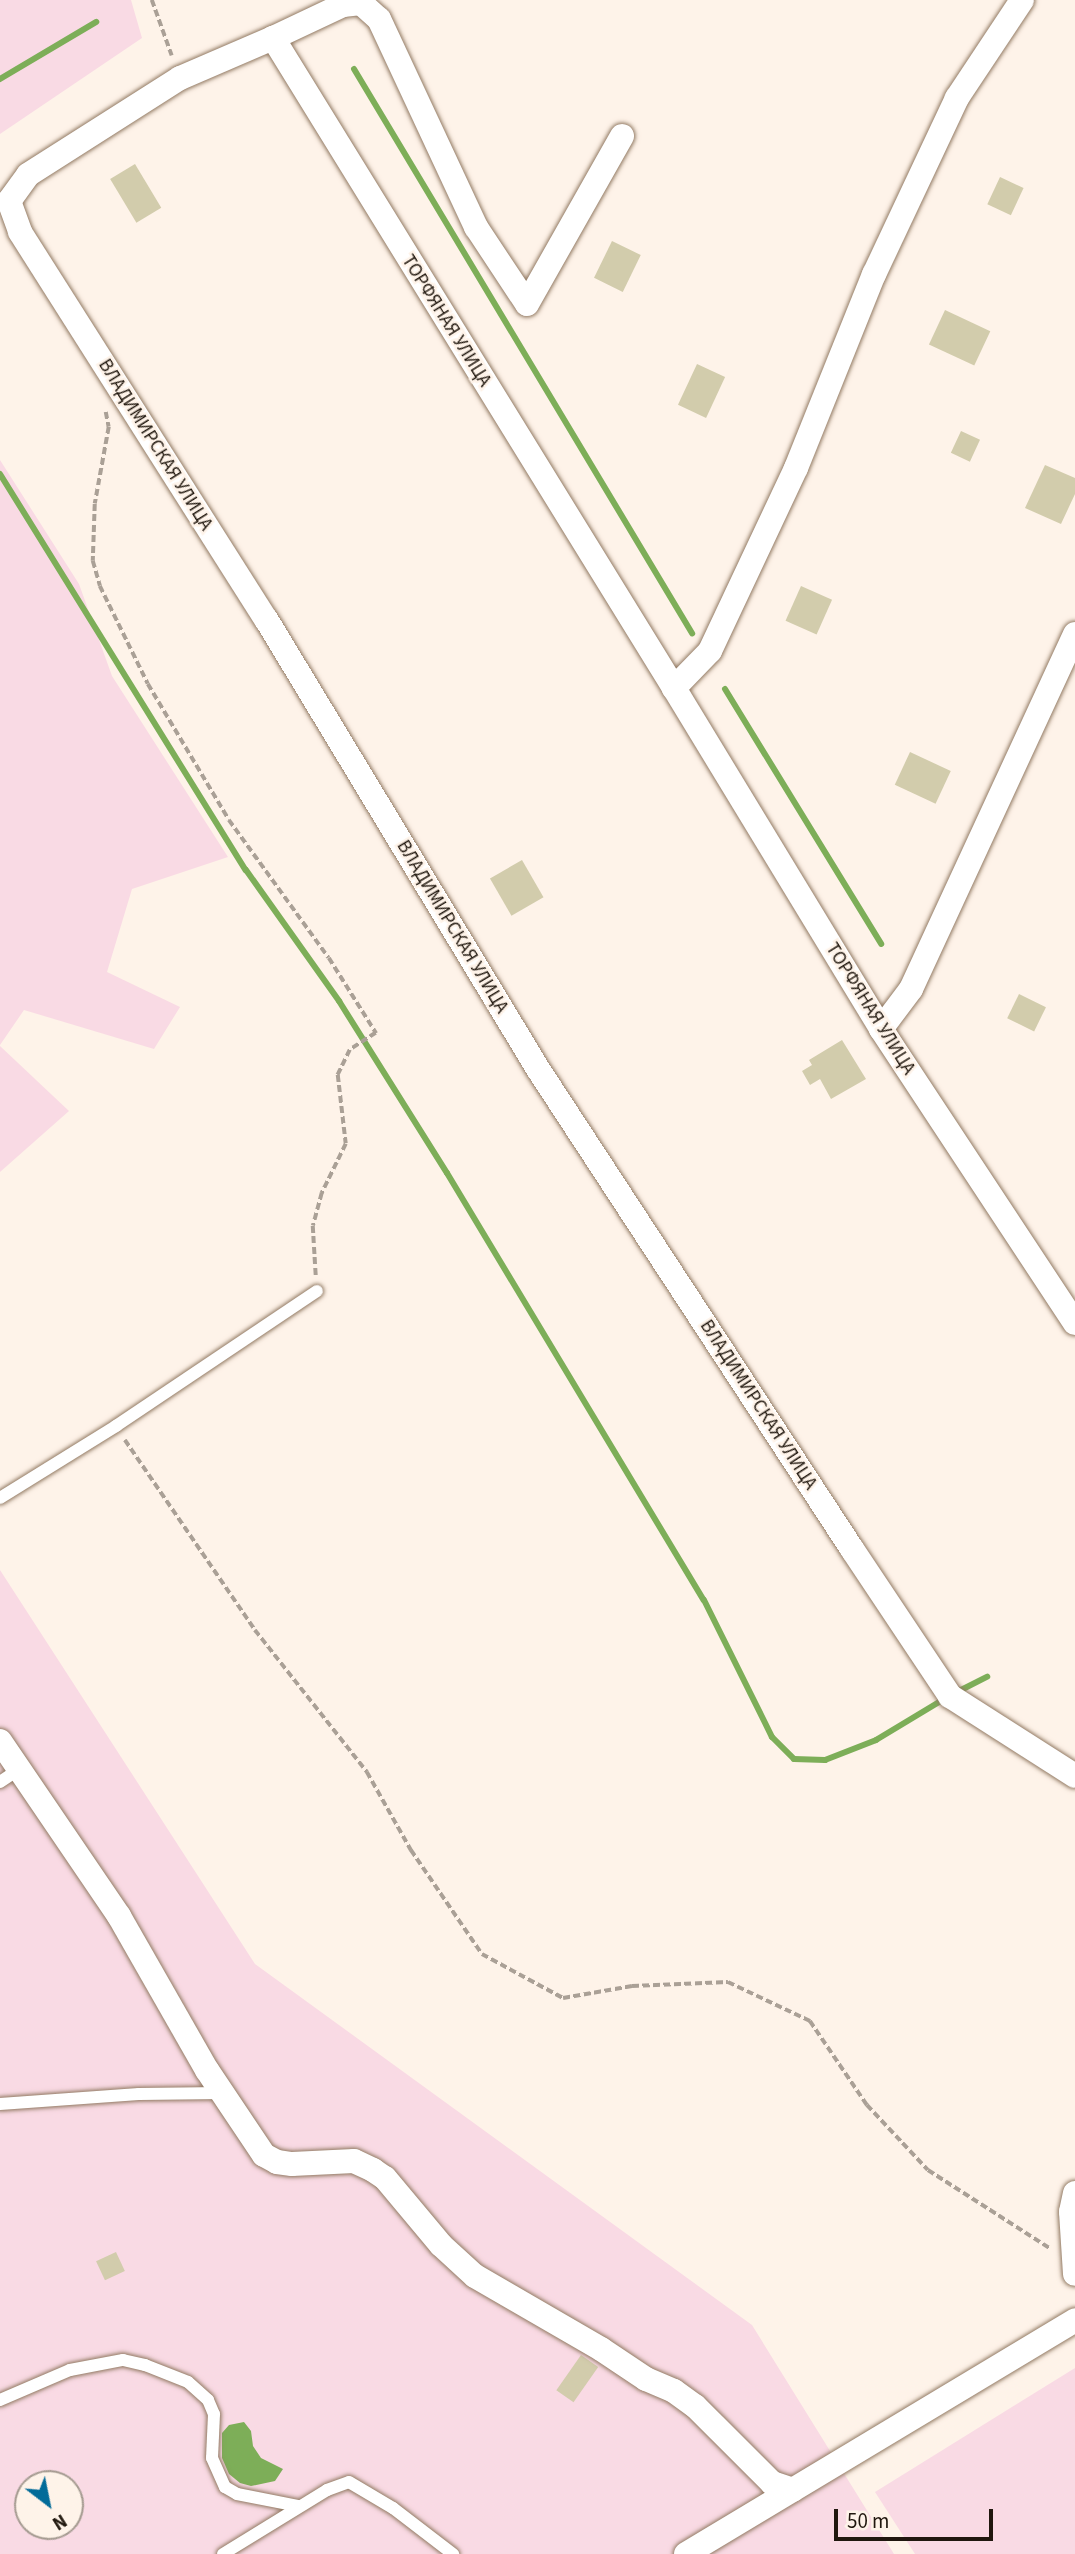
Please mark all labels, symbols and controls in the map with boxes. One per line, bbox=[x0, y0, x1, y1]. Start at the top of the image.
street label: ТОРФЯНАЯ УЛИЦА bbox=[396, 251, 496, 391]
street label: ВЛАДИМИРСКАЯ УЛИЦА bbox=[93, 355, 217, 535]
street label: ВЛАДИМИРСКАЯ УЛИЦА bbox=[391, 836, 513, 1018]
street label: ТОРФЯНАЯ УЛИЦА bbox=[820, 939, 920, 1079]
street label: ВЛАДИМИРСКАЯ УЛИЦА bbox=[695, 1316, 821, 1494]
north arrow bbox=[14, 2470, 84, 2540]
scale bar bbox=[837, 2494, 996, 2538]
text: 50 m bbox=[847, 2506, 889, 2536]
text: N bbox=[47, 2507, 72, 2536]

